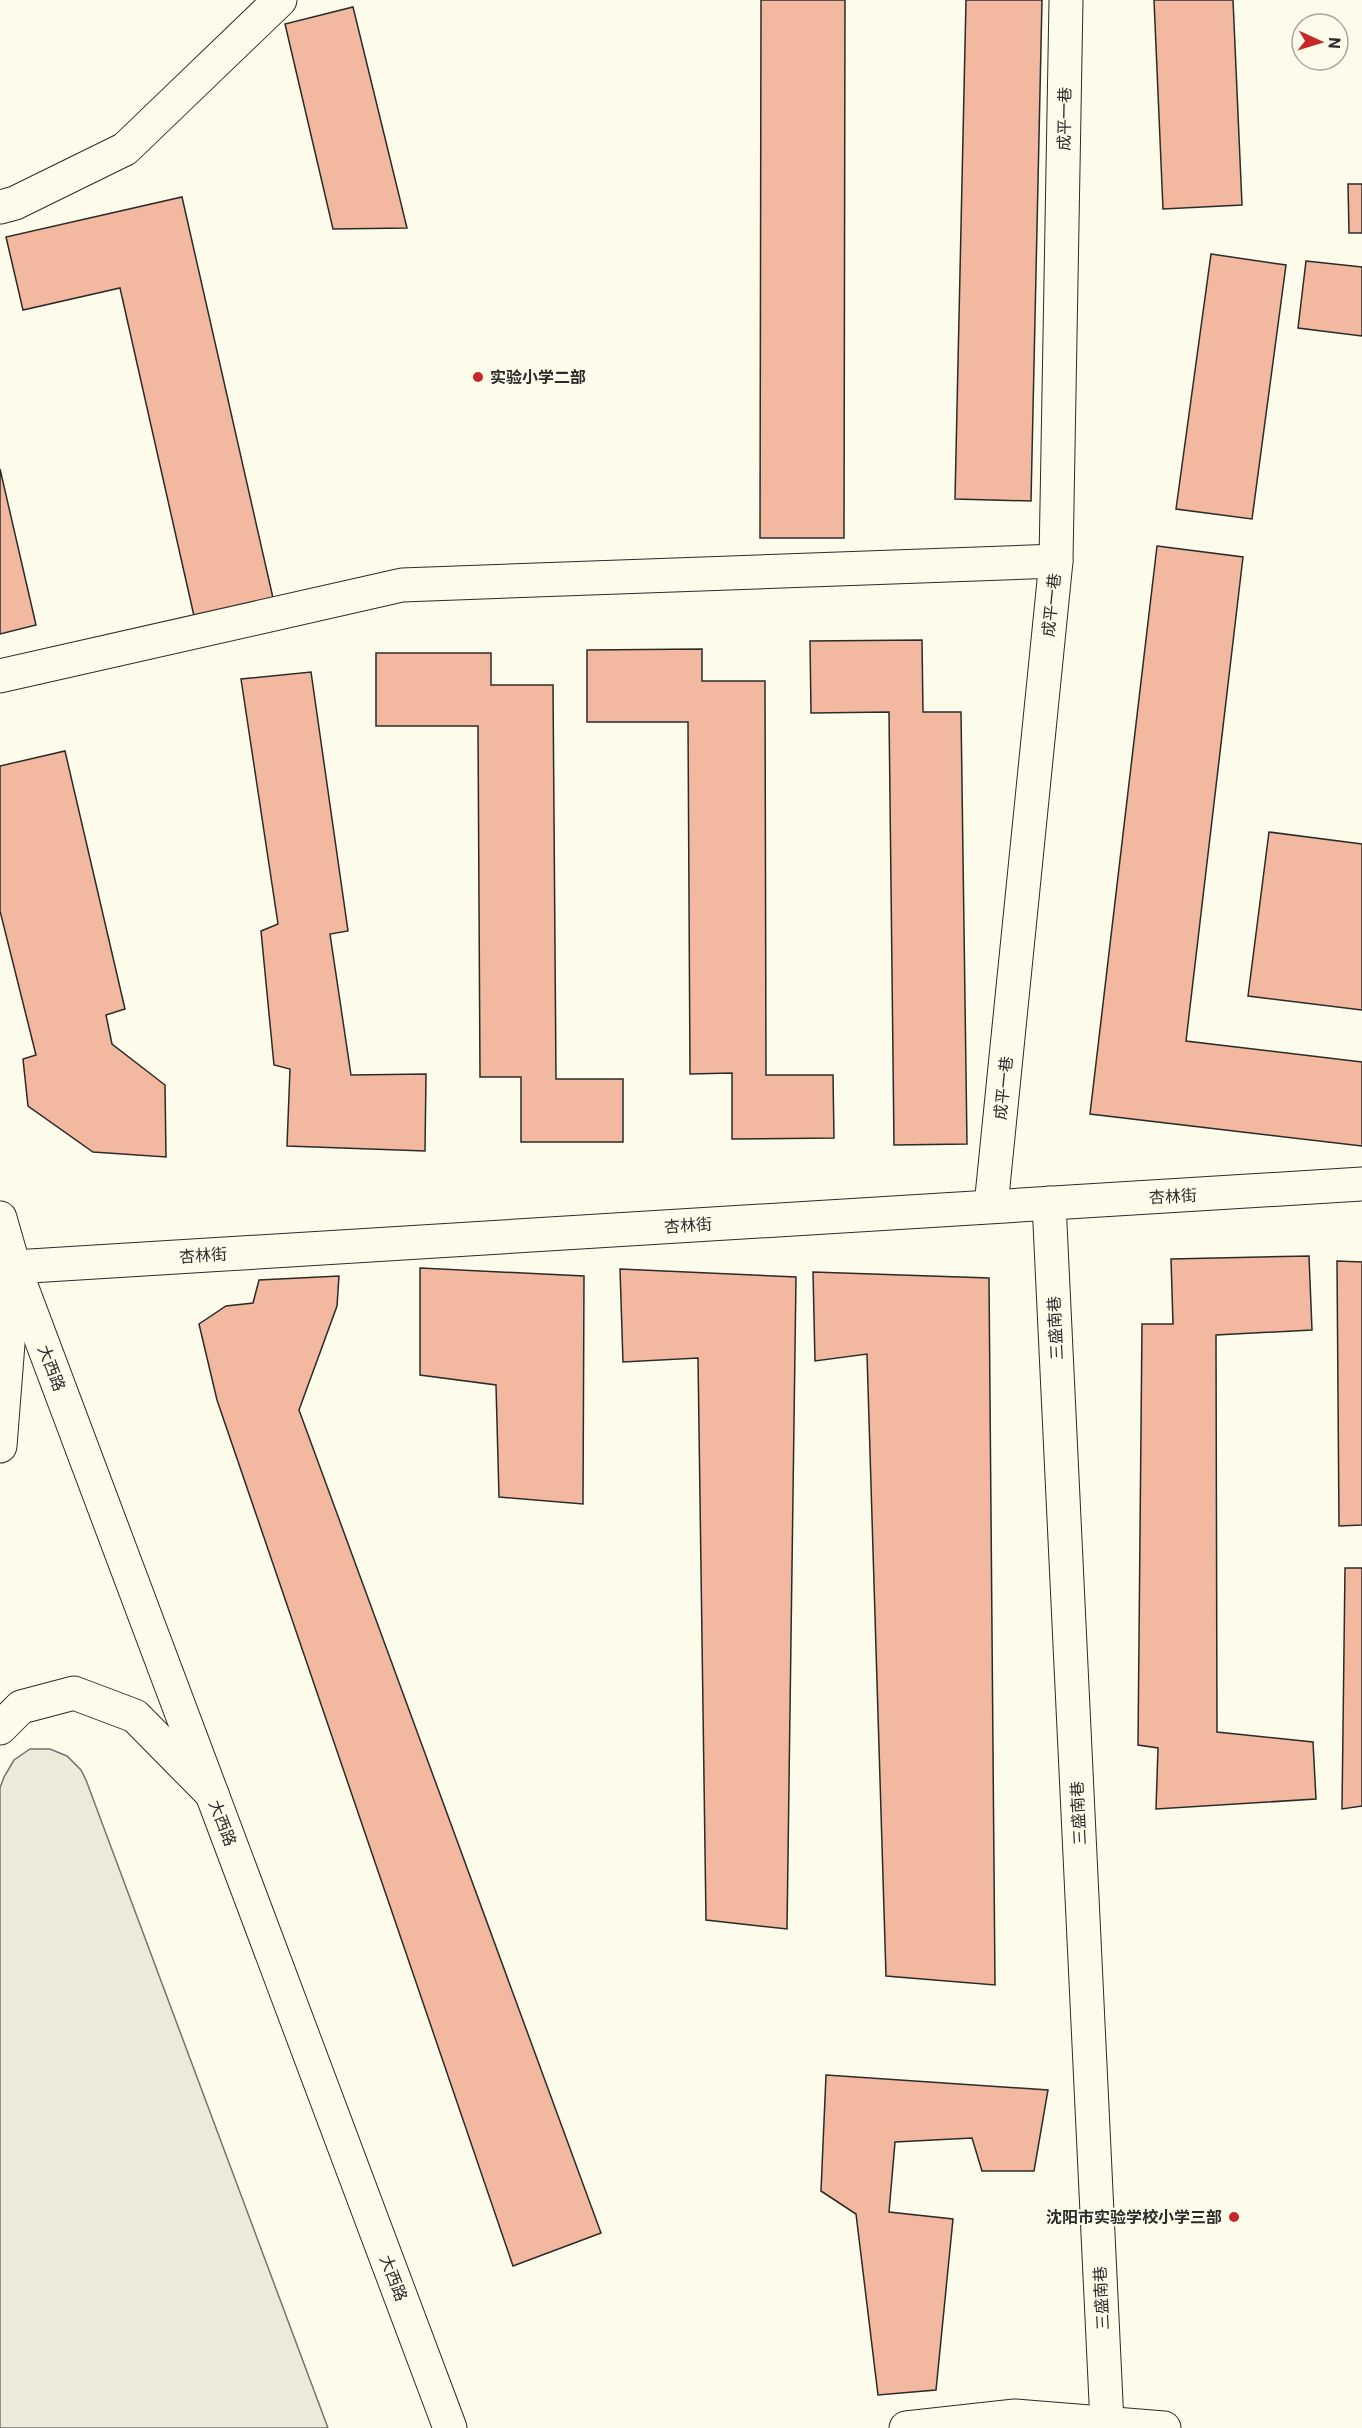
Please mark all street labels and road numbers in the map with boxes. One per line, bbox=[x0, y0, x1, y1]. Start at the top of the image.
street label: 成平一巷 bbox=[1054, 87, 1075, 151]
street label: 成平一巷 bbox=[1039, 572, 1064, 638]
street label: 成平一巷 bbox=[991, 1055, 1016, 1121]
street label: 杏林街 bbox=[1149, 1186, 1197, 1207]
street label: 杏林街 bbox=[663, 1214, 713, 1237]
street label: 杏林街 bbox=[178, 1244, 228, 1267]
street label: 三盛南巷 bbox=[1044, 1296, 1067, 1360]
street label: 大西路 bbox=[34, 1342, 69, 1394]
street label: 三盛南巷 bbox=[1067, 1781, 1090, 1845]
street label: 大西路 bbox=[205, 1797, 240, 1849]
street label: 大西路 bbox=[376, 2252, 411, 2304]
street label: 三盛南巷 bbox=[1090, 2266, 1113, 2330]

